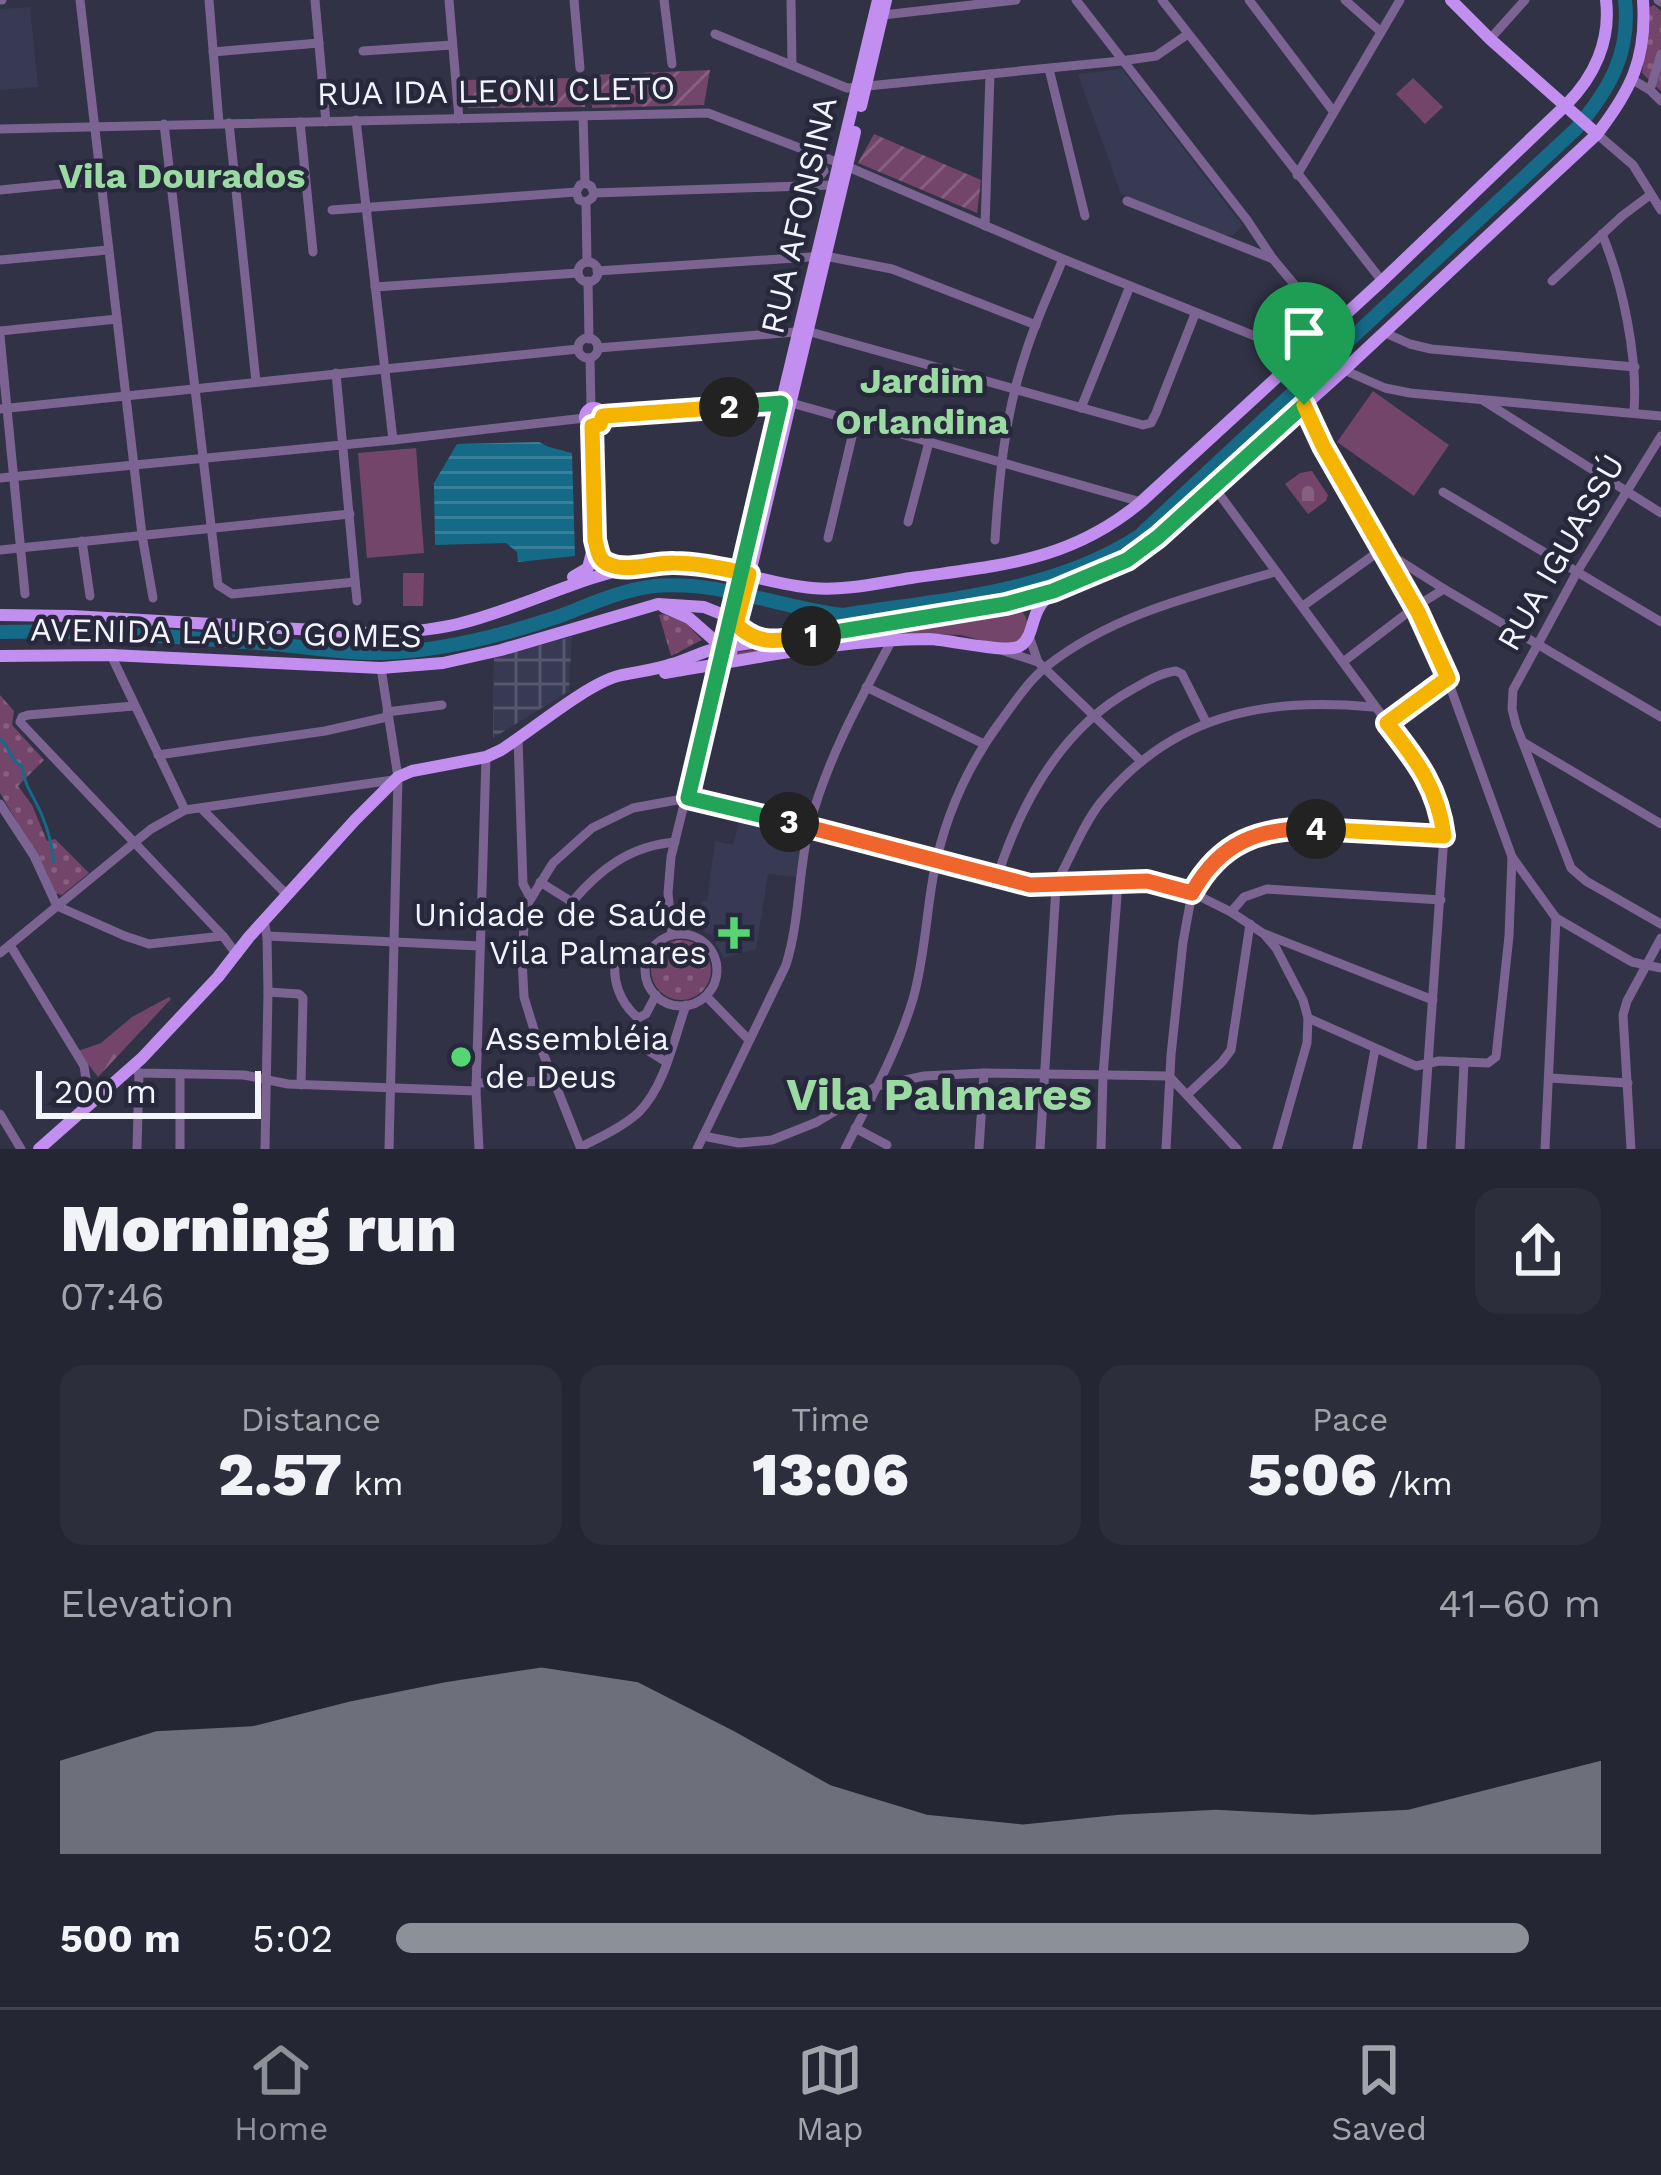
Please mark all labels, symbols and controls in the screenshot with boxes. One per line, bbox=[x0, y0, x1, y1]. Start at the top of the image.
street label: RUA IDA LEONI CLETO bbox=[317, 68, 676, 113]
street label: RUA AFONSINA bbox=[752, 93, 845, 338]
district label: Vila Dourados bbox=[59, 155, 305, 197]
pin bbox=[1253, 282, 1355, 405]
icon: arrive bbox=[1271, 300, 1337, 366]
district label: Jardim Orlandina bbox=[835, 360, 1009, 443]
pin: 2 bbox=[699, 377, 759, 437]
text: 2 bbox=[719, 387, 739, 426]
street label: RUA IGUASSÚ bbox=[1489, 447, 1632, 657]
pin: 1 bbox=[781, 606, 841, 666]
street label: AVENIDA LAURO GOMES bbox=[30, 610, 422, 655]
text: 1 bbox=[804, 616, 818, 655]
pin: 3 bbox=[759, 792, 819, 852]
pin: 4 bbox=[1286, 799, 1346, 859]
text: 3 bbox=[779, 802, 799, 841]
text: 4 bbox=[1305, 809, 1327, 848]
place label: Unidade de Saúde Vila Palmares bbox=[414, 895, 707, 972]
marker: Unidade de Saúde Vila Palmares bbox=[718, 917, 750, 949]
place label: Assembléia de Deus bbox=[485, 1019, 669, 1096]
marker: Assembléia de Deus bbox=[448, 1044, 474, 1070]
scale bar bbox=[36, 1065, 261, 1118]
district label: Vila Palmares bbox=[786, 1068, 1092, 1121]
text: 200 m bbox=[54, 1072, 157, 1111]
button: share bbox=[1475, 1188, 1601, 1314]
text: Morning run bbox=[60, 1190, 457, 1267]
text: 07:46 bbox=[60, 1274, 164, 1319]
text: Distance bbox=[241, 1400, 381, 1439]
text: Time bbox=[791, 1400, 870, 1439]
text: Pace bbox=[1312, 1400, 1388, 1439]
text: 2.57 bbox=[218, 1439, 342, 1510]
text: 13:06 bbox=[752, 1439, 909, 1510]
text: 5:06 bbox=[1248, 1439, 1377, 1510]
text: km bbox=[342, 1464, 404, 1503]
text: /km bbox=[1377, 1464, 1453, 1503]
text: Elevation bbox=[60, 1581, 234, 1626]
text: 41–60 m bbox=[1438, 1581, 1601, 1626]
text: 500 m bbox=[60, 1916, 181, 1961]
text: 5:02 bbox=[252, 1916, 333, 1961]
tab: Home bbox=[234, 2037, 328, 2148]
tab: Map bbox=[796, 2037, 863, 2148]
tab: Saved bbox=[1331, 2037, 1427, 2148]

